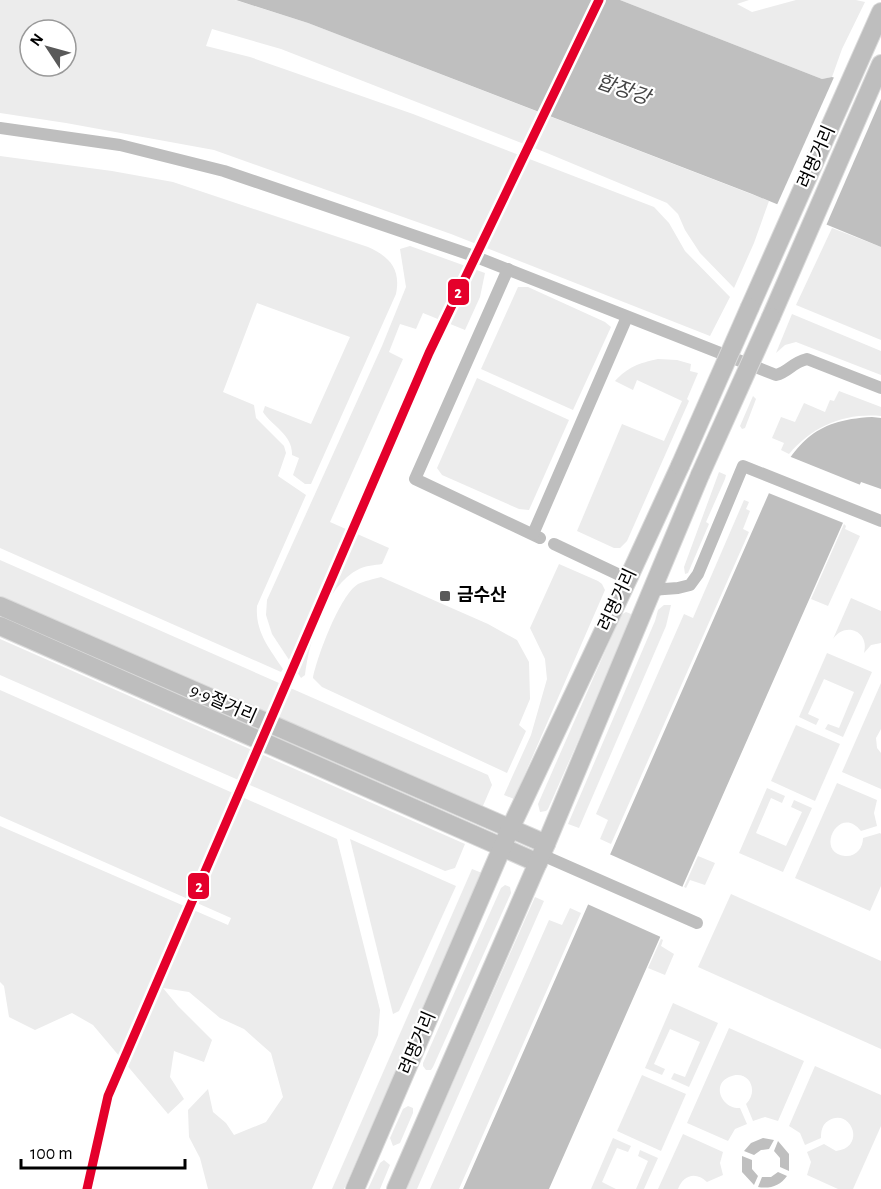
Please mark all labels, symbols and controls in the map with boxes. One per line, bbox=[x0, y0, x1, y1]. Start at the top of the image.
north arrow bbox=[18, 18, 78, 78]
text: N bbox=[27, 31, 46, 49]
water label: 합장강 bbox=[594, 71, 655, 109]
street label: 려명거리 bbox=[793, 122, 839, 191]
line badge: 2 bbox=[447, 278, 470, 306]
text: 2 bbox=[454, 285, 462, 301]
street label: 려명거리 bbox=[594, 565, 640, 634]
place label: 금수산 bbox=[457, 586, 507, 605]
marker: 금수산 bbox=[438, 589, 452, 603]
street label: 9·9절거리 bbox=[187, 680, 260, 727]
line badge: 2 bbox=[187, 872, 210, 900]
text: 2 bbox=[195, 879, 203, 895]
street label: 려명거리 bbox=[395, 1008, 439, 1077]
scale bar bbox=[21, 1132, 184, 1170]
text: 100 m bbox=[30, 1145, 73, 1163]

